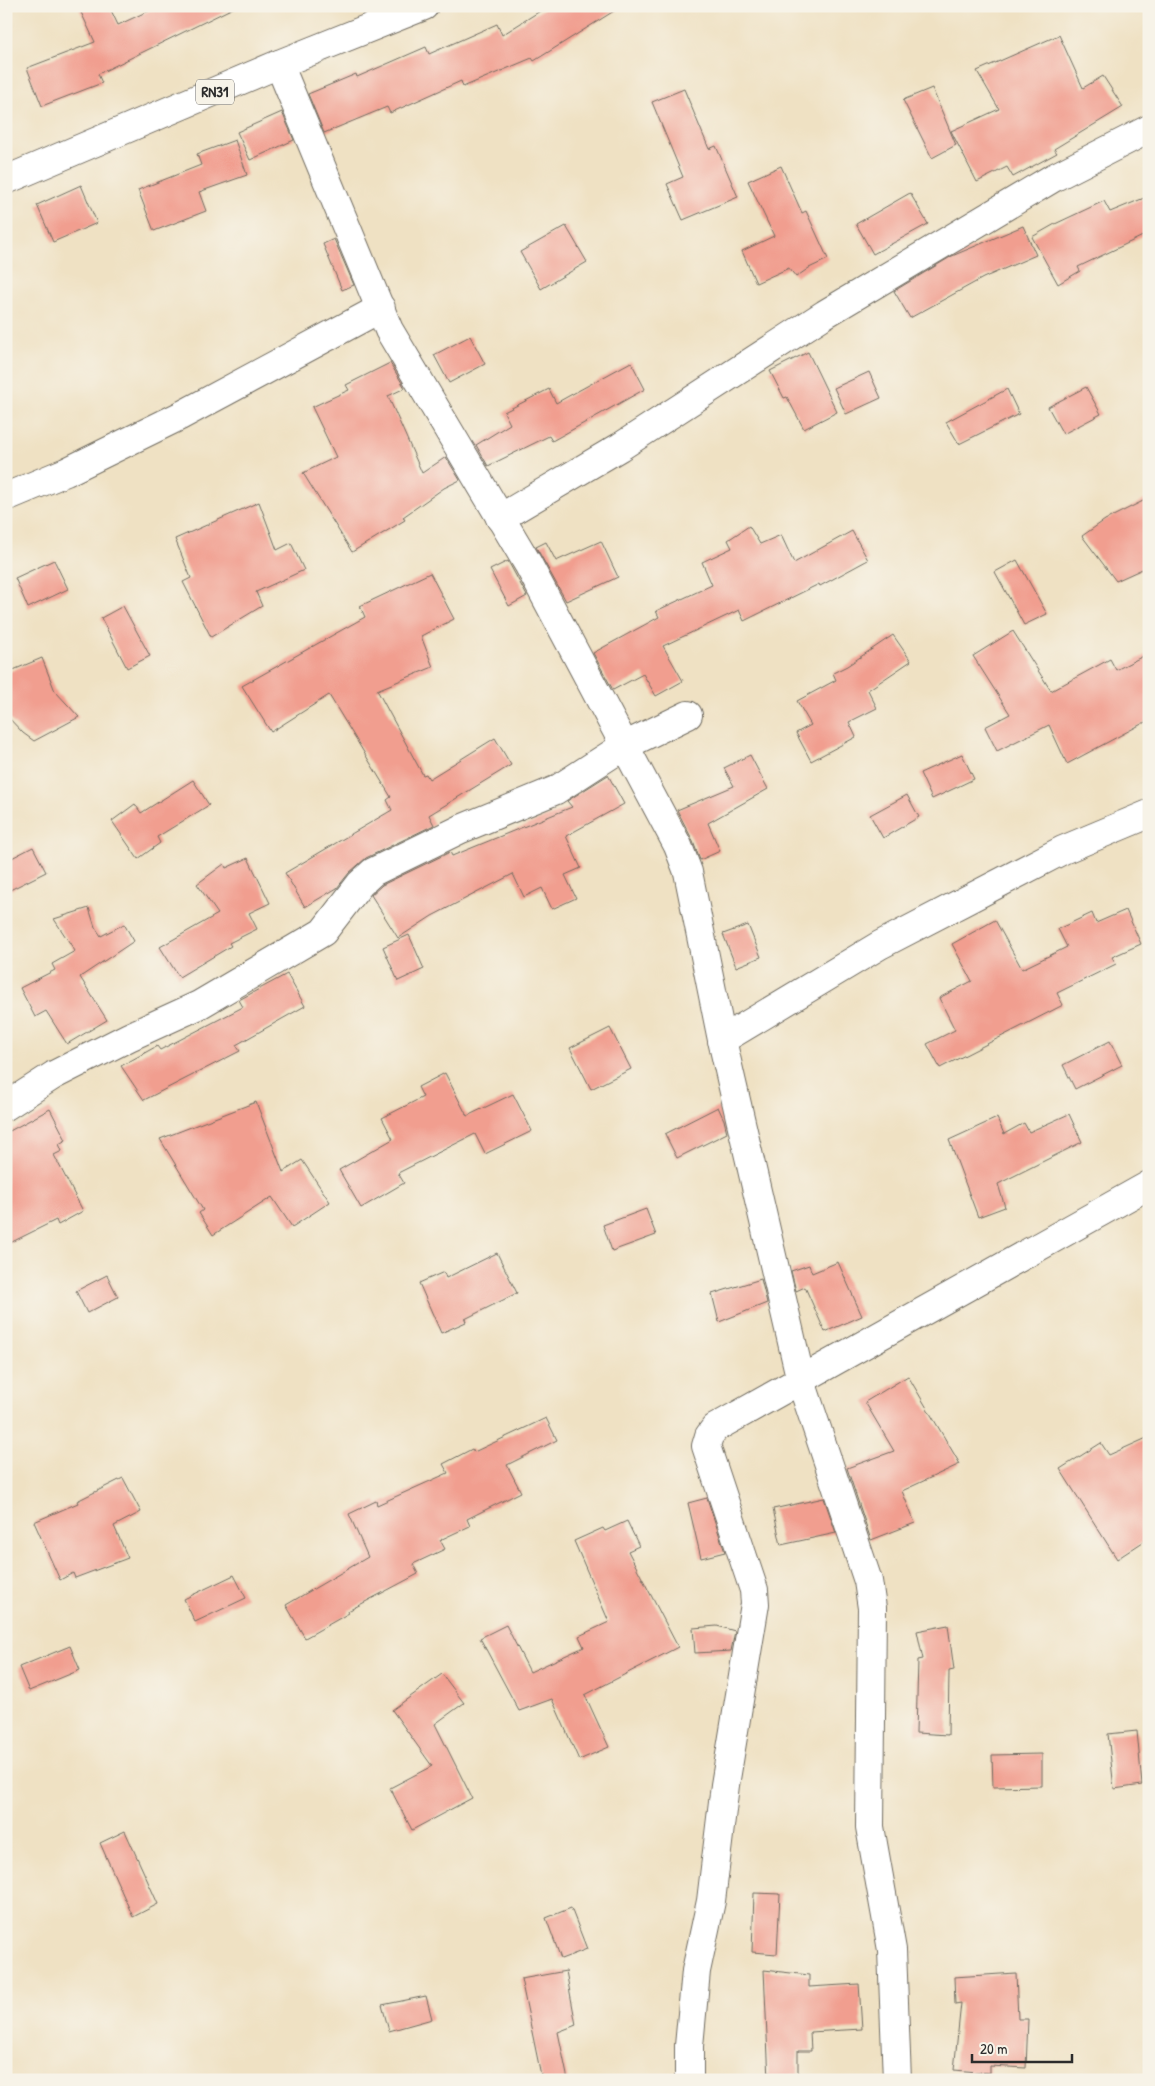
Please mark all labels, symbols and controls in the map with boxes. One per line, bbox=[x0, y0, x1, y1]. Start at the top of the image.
road number: RN31 bbox=[196, 80, 234, 104]
scale bar bbox=[972, 2031, 1072, 2063]
text: 20 m bbox=[980, 2038, 1007, 2059]

